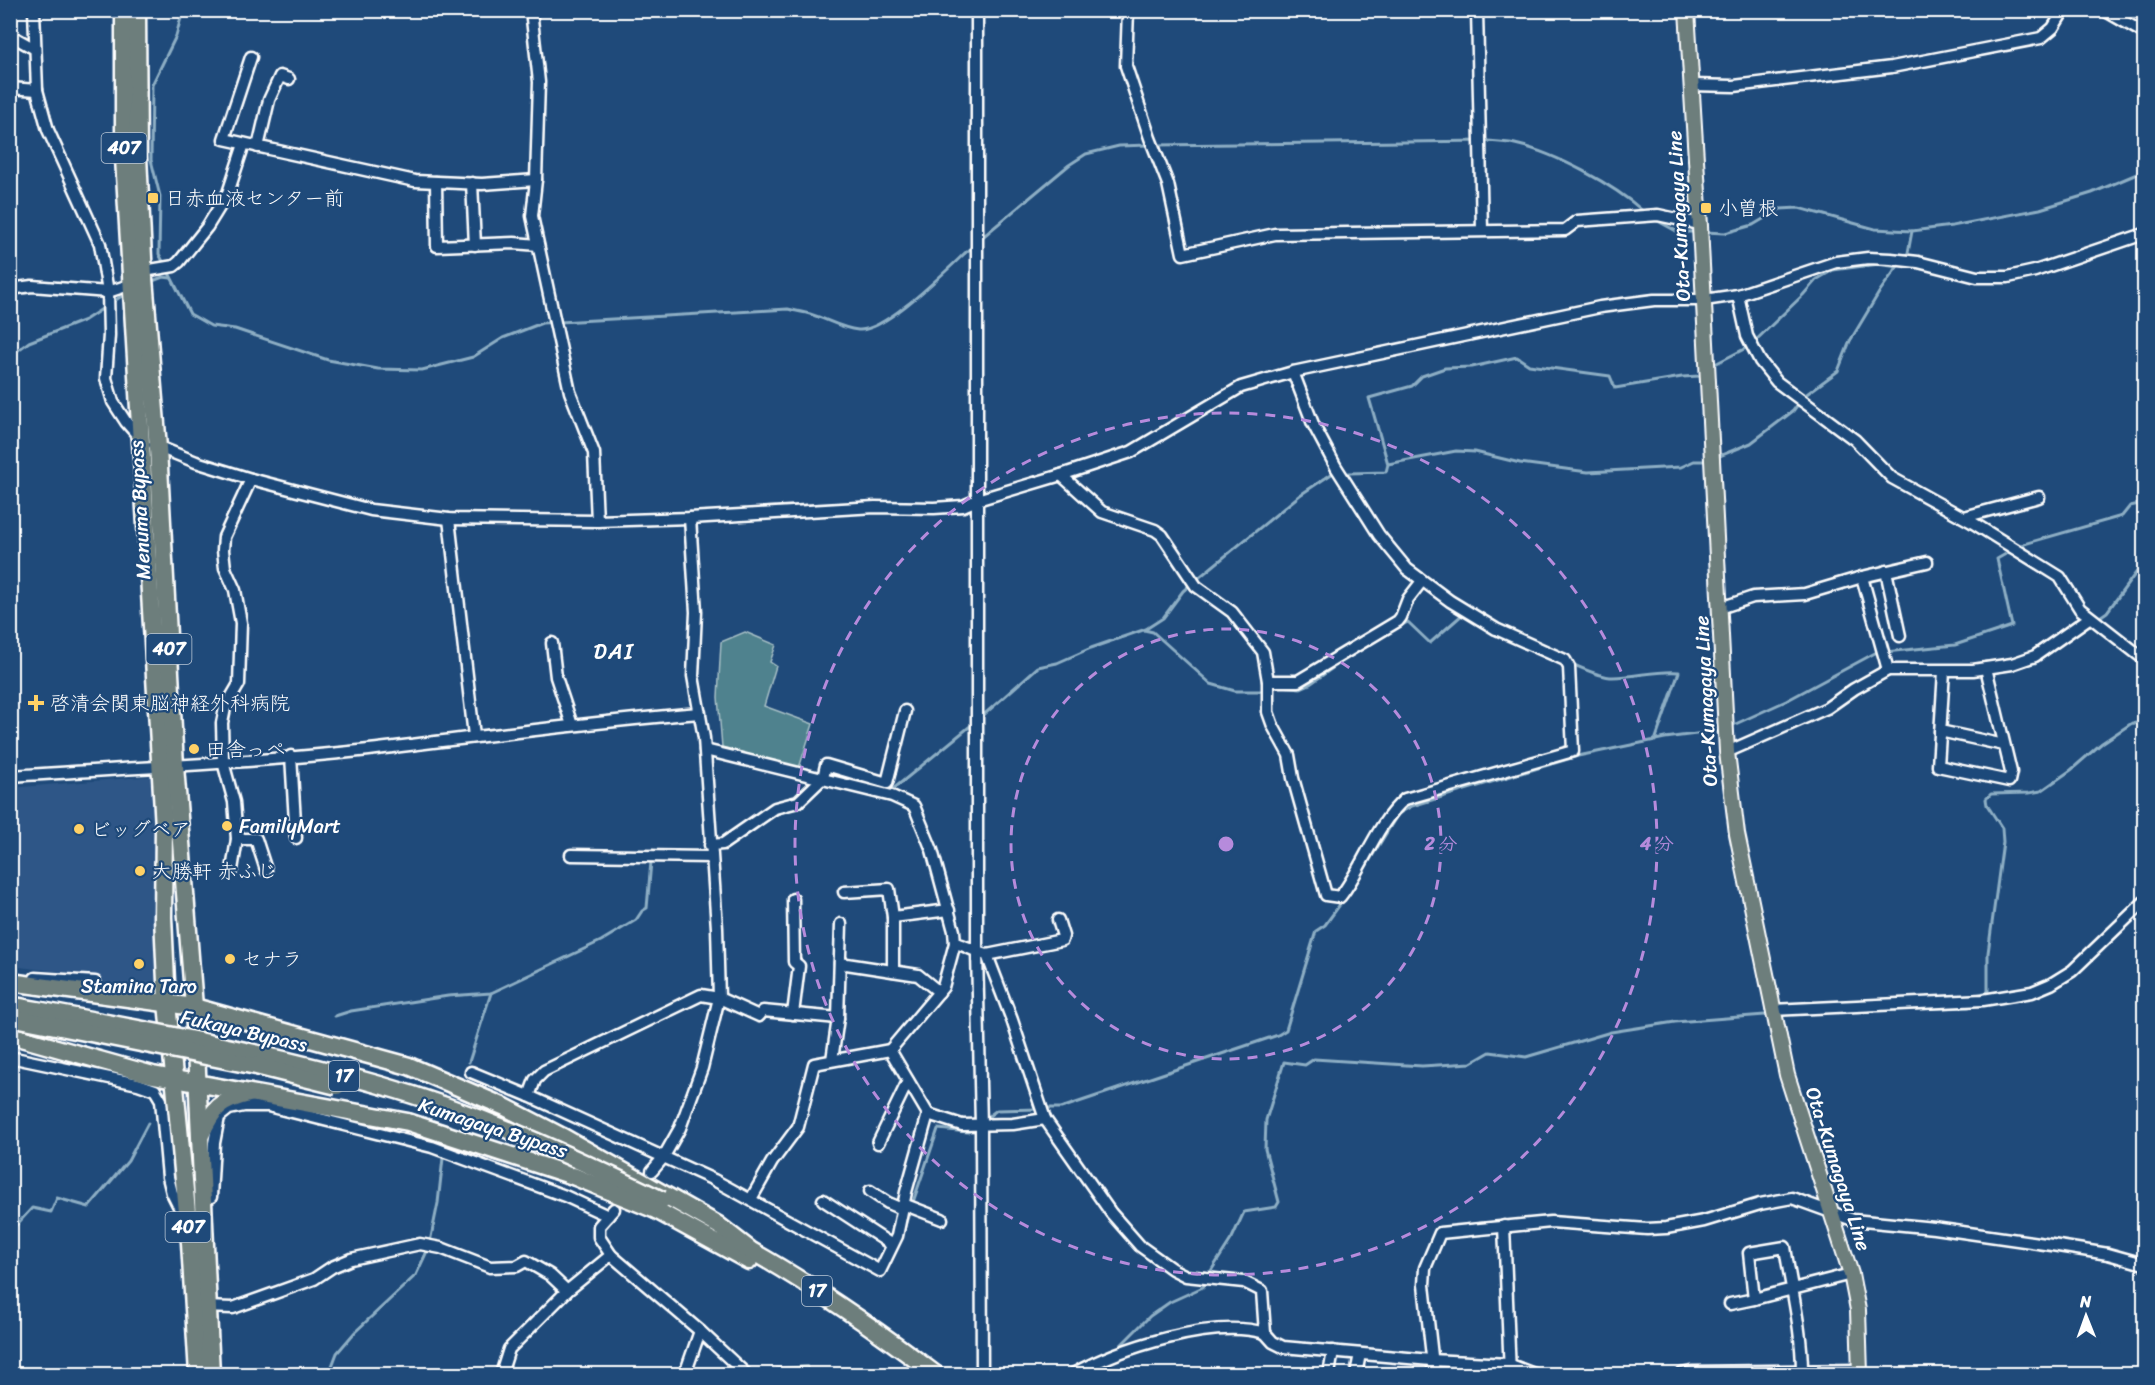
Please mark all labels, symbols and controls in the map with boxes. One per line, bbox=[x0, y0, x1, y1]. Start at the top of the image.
street label: Ota-Kumagaya Line bbox=[1657, 130, 1701, 302]
road number: 407 bbox=[102, 133, 146, 163]
place label: 日赤血液センター前 bbox=[165, 181, 344, 216]
marker: 日赤血液センター前 bbox=[146, 191, 160, 205]
place label: 小曽根 bbox=[1718, 191, 1778, 226]
marker: 小曽根 bbox=[1699, 201, 1713, 215]
street label: Menuma Bypass bbox=[119, 439, 161, 581]
street label: Ota-Kumagaya Line bbox=[1684, 615, 1728, 787]
district label: DAI bbox=[594, 632, 634, 671]
road number: 407 bbox=[146, 634, 192, 664]
place label: 啓清会関東脳神経外科病院 bbox=[50, 686, 290, 721]
marker: 啓清会関東脳神経外科病院 bbox=[27, 694, 45, 712]
place label: 田舎っぺ bbox=[206, 732, 286, 767]
marker: 田舎っぺ bbox=[187, 742, 201, 756]
place label: FamilyMart bbox=[239, 809, 341, 844]
place label: ビッグベア bbox=[91, 812, 191, 847]
marker: FamilyMart bbox=[220, 819, 234, 833]
marker: ビッグベア bbox=[72, 822, 86, 836]
text: 2 分 bbox=[1423, 828, 1458, 860]
text: 4 分 bbox=[1639, 828, 1674, 860]
centre of rings bbox=[1216, 834, 1236, 854]
place label: 大勝軒 赤ふじ bbox=[152, 854, 277, 889]
marker: 大勝軒 赤ふじ bbox=[133, 864, 147, 878]
place label: セナラ bbox=[242, 942, 302, 977]
marker: セナラ bbox=[223, 952, 237, 966]
marker: Stamina Taro bbox=[132, 957, 146, 971]
place label: Stamina Taro bbox=[81, 969, 197, 1004]
street label: Fukaya Bypass bbox=[177, 999, 311, 1063]
road number: 17 bbox=[329, 1061, 359, 1091]
street label: Ota-Kumagaya Line bbox=[1795, 1082, 1881, 1256]
street label: Kumagaya Bypass bbox=[414, 1087, 573, 1169]
road number: 407 bbox=[166, 1212, 210, 1242]
road number: 17 bbox=[802, 1276, 832, 1306]
north arrow bbox=[2056, 1286, 2116, 1346]
text: N bbox=[2079, 1287, 2092, 1316]

